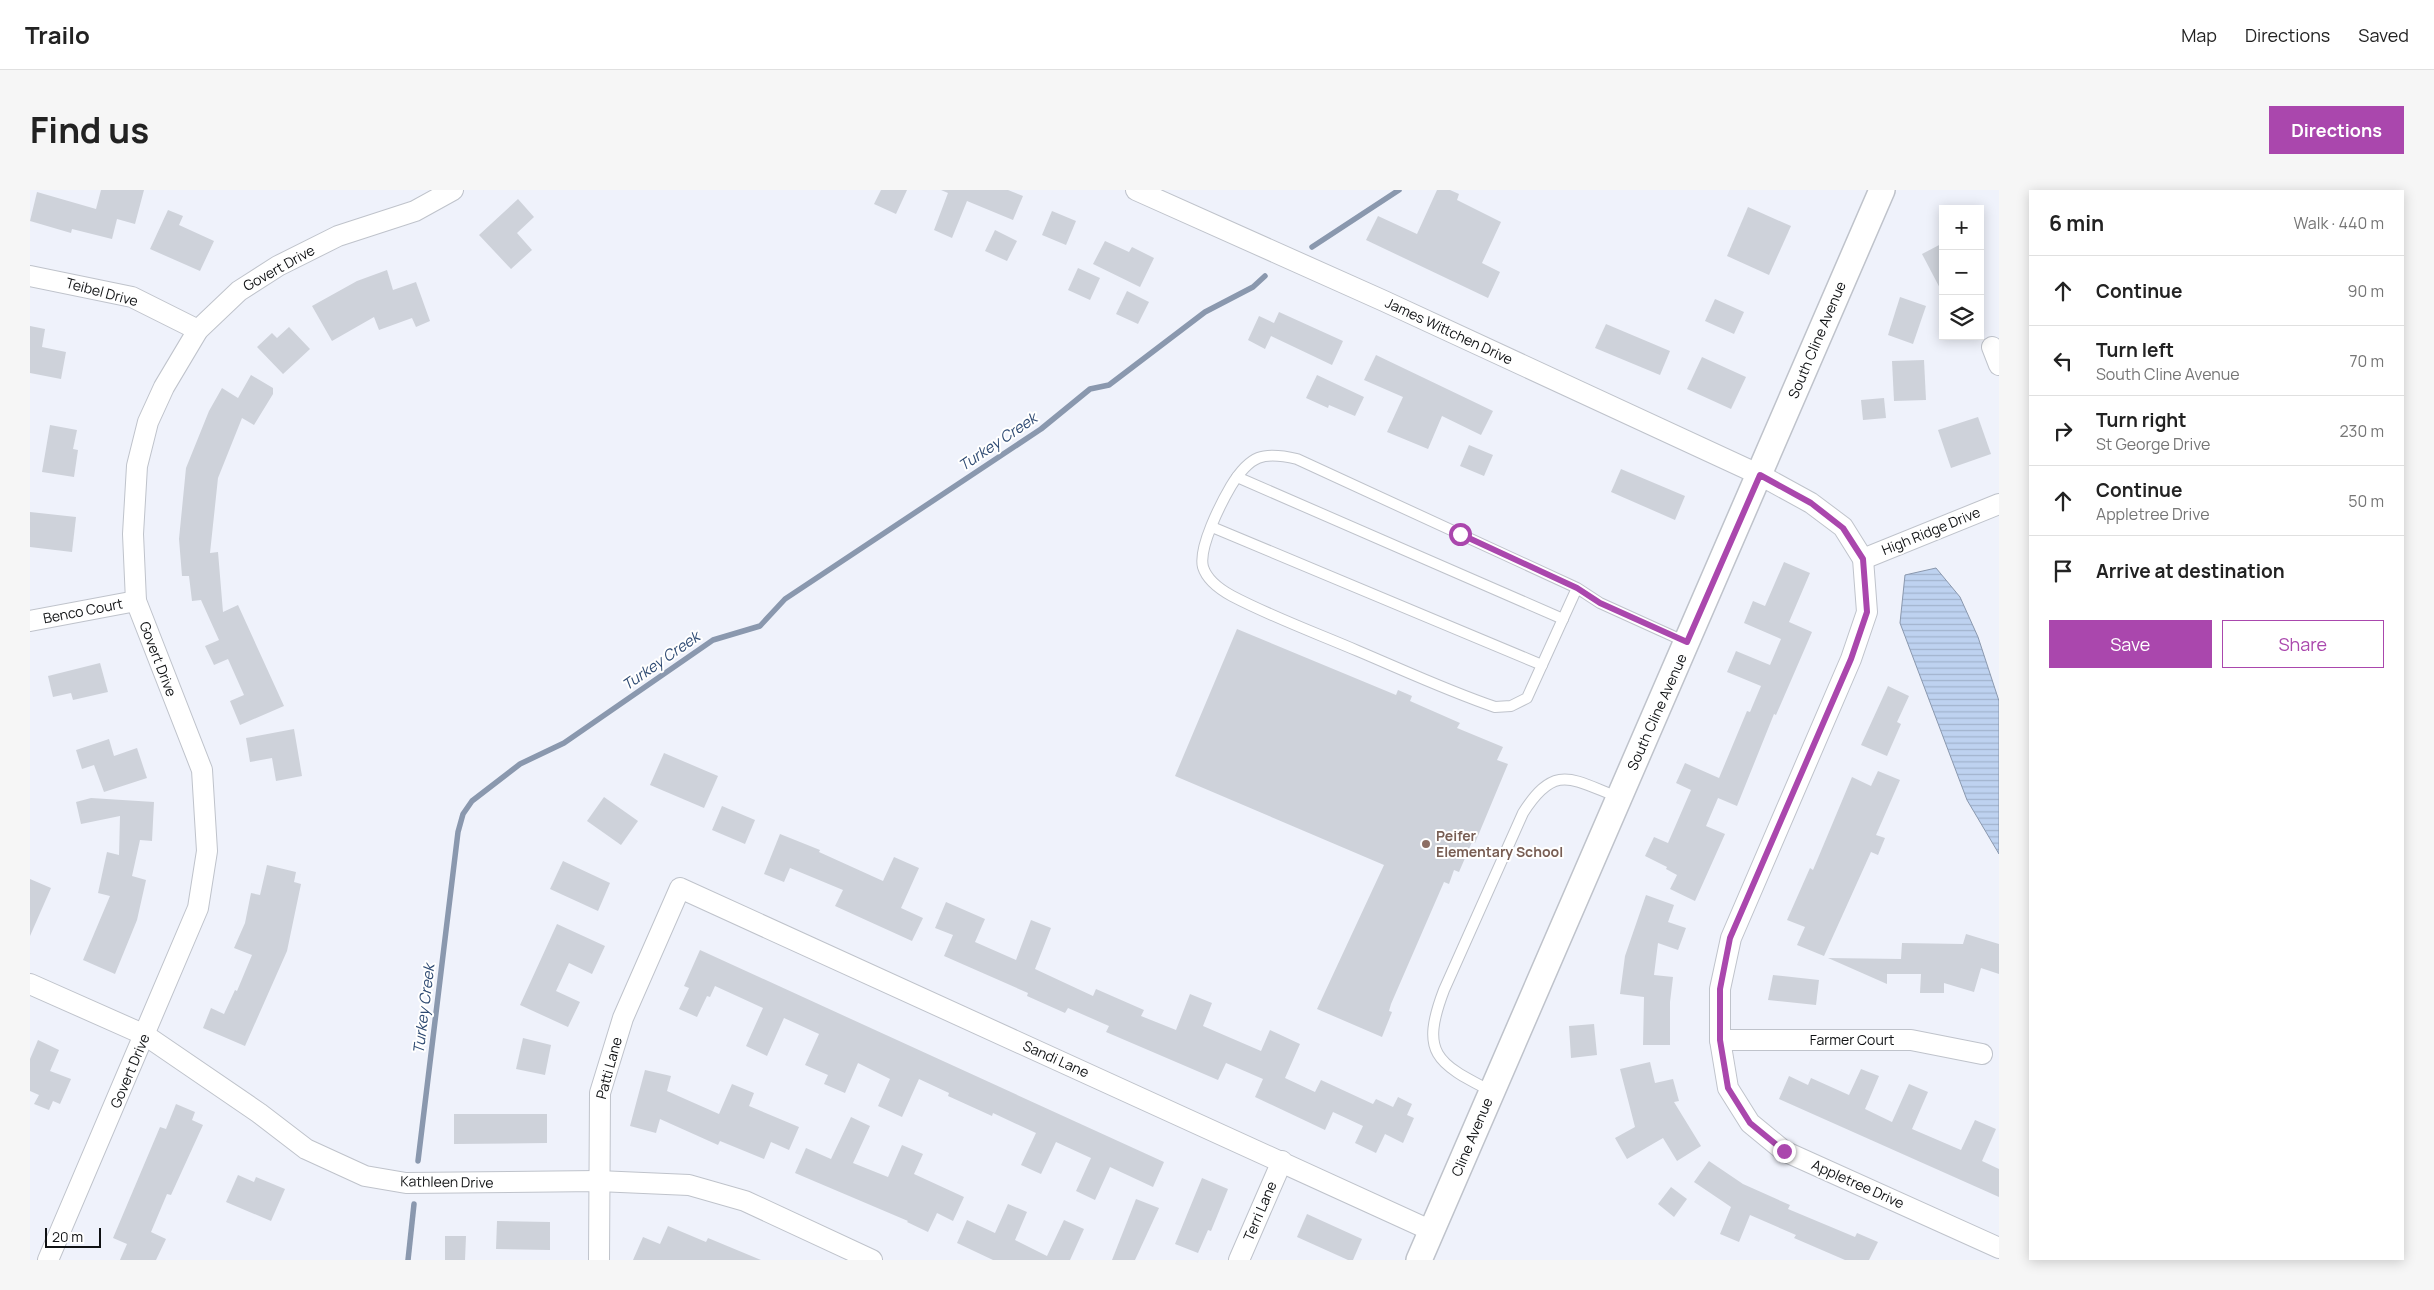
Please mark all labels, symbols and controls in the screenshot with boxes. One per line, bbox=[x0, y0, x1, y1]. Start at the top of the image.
text: Trailo bbox=[25, 18, 90, 51]
text: Map bbox=[2181, 23, 2217, 47]
text: Directions bbox=[2245, 23, 2330, 47]
text: Saved bbox=[2358, 23, 2409, 47]
text: Find us bbox=[30, 106, 149, 154]
button: Directions bbox=[2269, 106, 2404, 154]
map controls bbox=[1939, 205, 1984, 340]
button: + bbox=[1939, 205, 1984, 250]
text: 6 min bbox=[2049, 209, 2104, 237]
text: Walk · 440 m bbox=[2294, 212, 2384, 234]
street label: Govert Drive bbox=[240, 240, 318, 295]
button: − bbox=[1939, 250, 1984, 295]
street label: Teibel Drive bbox=[64, 273, 140, 310]
icon: ahead bbox=[2049, 277, 2077, 305]
street label: South Cline Avenue bbox=[1783, 278, 1850, 401]
text: Continue bbox=[2096, 278, 2182, 304]
text: 90 m bbox=[2348, 280, 2384, 302]
street label: James Wittchen Drive bbox=[1382, 293, 1516, 368]
button: layers bbox=[1939, 295, 1984, 340]
text: Turn left bbox=[2096, 337, 2174, 363]
icon: left bbox=[2049, 347, 2077, 375]
text: 70 m bbox=[2349, 350, 2384, 372]
text: South Cline Avenue bbox=[2096, 363, 2240, 385]
water label: Turkey Creek bbox=[954, 406, 1043, 476]
text: Turn right bbox=[2096, 407, 2186, 433]
icon: right bbox=[2049, 417, 2077, 445]
text: 230 m bbox=[2340, 420, 2384, 442]
text: St George Drive bbox=[2096, 433, 2210, 455]
text: Continue bbox=[2096, 477, 2182, 503]
icon: ahead bbox=[2049, 487, 2077, 515]
text: 50 m bbox=[2348, 490, 2384, 512]
street label: High Ridge Drive bbox=[1879, 502, 1983, 559]
text: Appletree Drive bbox=[2096, 503, 2210, 525]
route start bbox=[1449, 523, 1472, 546]
icon: arrive bbox=[2049, 557, 2077, 585]
text: Arrive at destination bbox=[2096, 558, 2285, 584]
street label: Benco Court bbox=[41, 593, 125, 628]
street label: Govert Drive bbox=[135, 619, 182, 699]
button: Save bbox=[2049, 620, 2212, 668]
button: Share bbox=[2222, 620, 2384, 668]
water label: Turkey Creek bbox=[618, 625, 706, 695]
street label: South Cline Avenue bbox=[1622, 651, 1691, 773]
place label: Peifer Elementary School bbox=[1436, 826, 1563, 861]
marker: Peifer Elementary School bbox=[1420, 838, 1432, 850]
water label: Turkey Creek bbox=[408, 960, 440, 1055]
street label: Farmer Court bbox=[1810, 1030, 1895, 1049]
street label: Govert Drive bbox=[105, 1031, 154, 1111]
street label: Patti Lane bbox=[591, 1035, 626, 1101]
street label: Sandi Lane bbox=[1020, 1036, 1092, 1082]
street label: Cline Avenue bbox=[1446, 1095, 1497, 1179]
route end bbox=[1773, 1140, 1796, 1163]
street label: Appletree Drive bbox=[1809, 1155, 1907, 1212]
street label: Kathleen Drive bbox=[400, 1171, 494, 1192]
street label: Terri Lane bbox=[1238, 1178, 1281, 1243]
scale bar bbox=[45, 1225, 101, 1248]
text: 20 m bbox=[52, 1227, 83, 1246]

